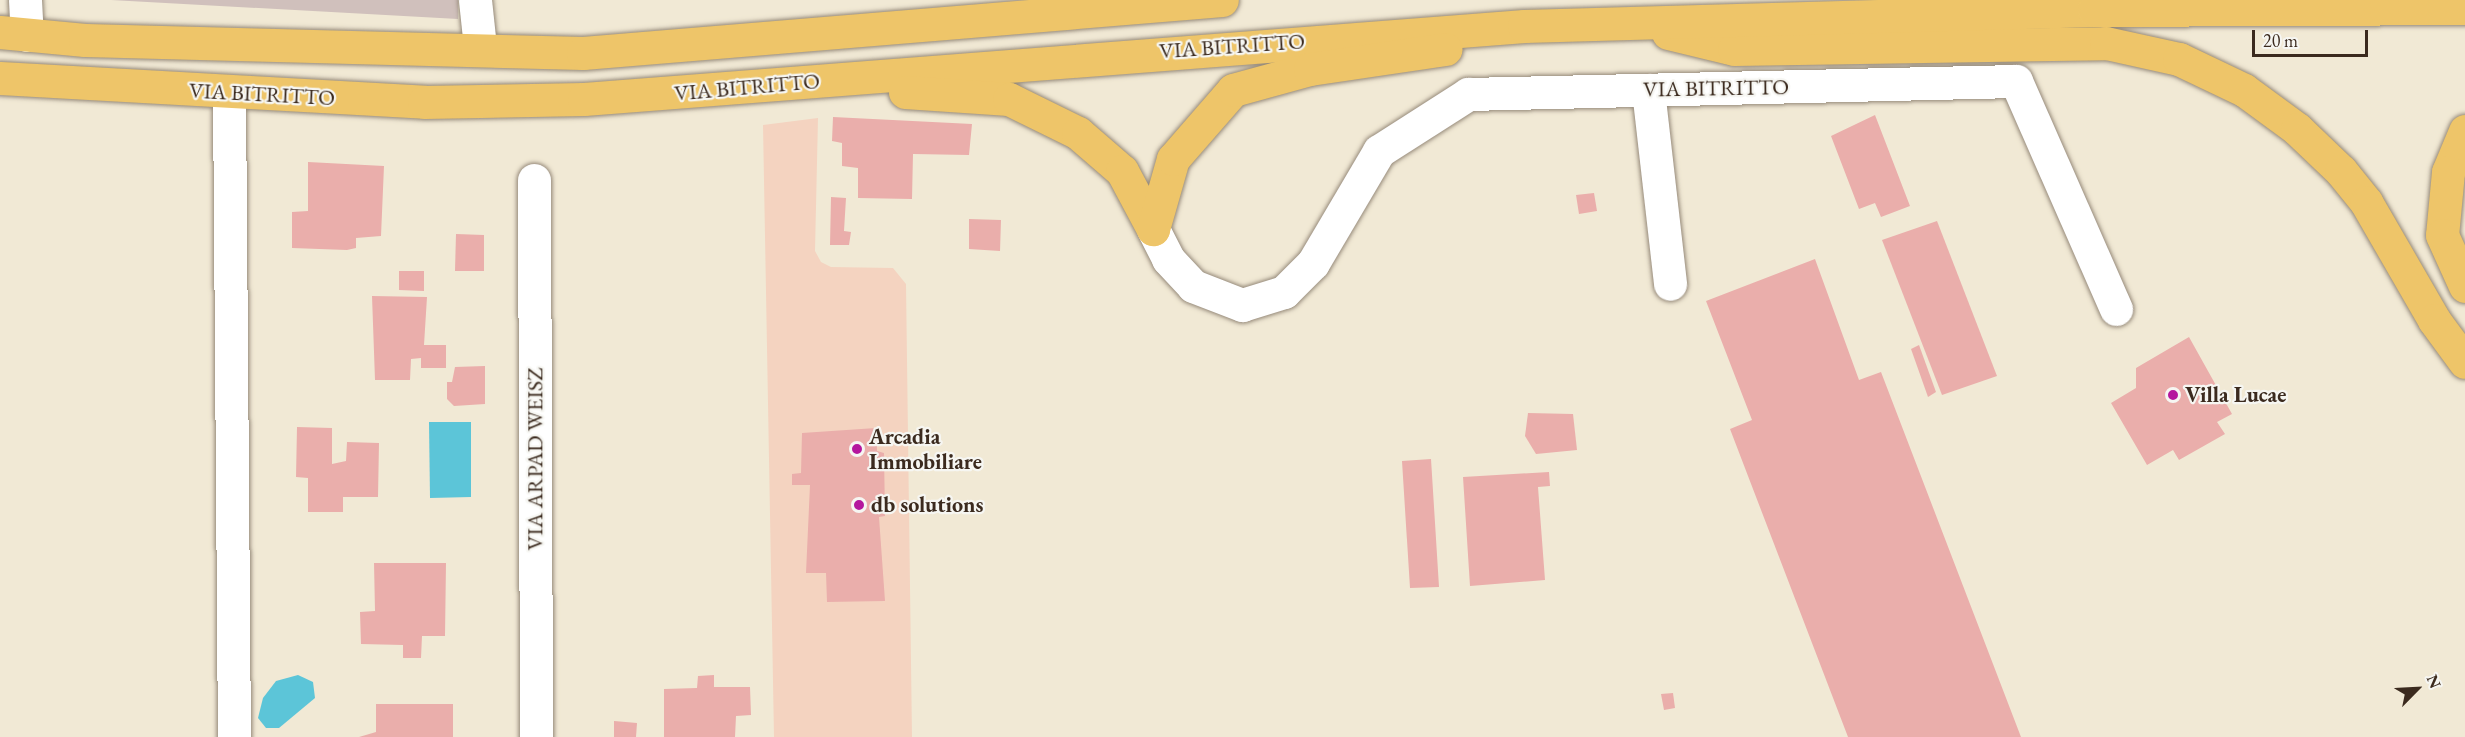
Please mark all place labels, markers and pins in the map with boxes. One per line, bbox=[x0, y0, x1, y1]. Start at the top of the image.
place label: Villa Lucae bbox=[2185, 382, 2286, 408]
marker: Villa Lucae bbox=[2166, 388, 2180, 402]
place label: Arcadia Immobiliare bbox=[869, 423, 982, 475]
marker: Arcadia Immobiliare bbox=[850, 442, 864, 456]
place label: db solutions bbox=[871, 492, 983, 518]
marker: db solutions bbox=[852, 498, 866, 512]

